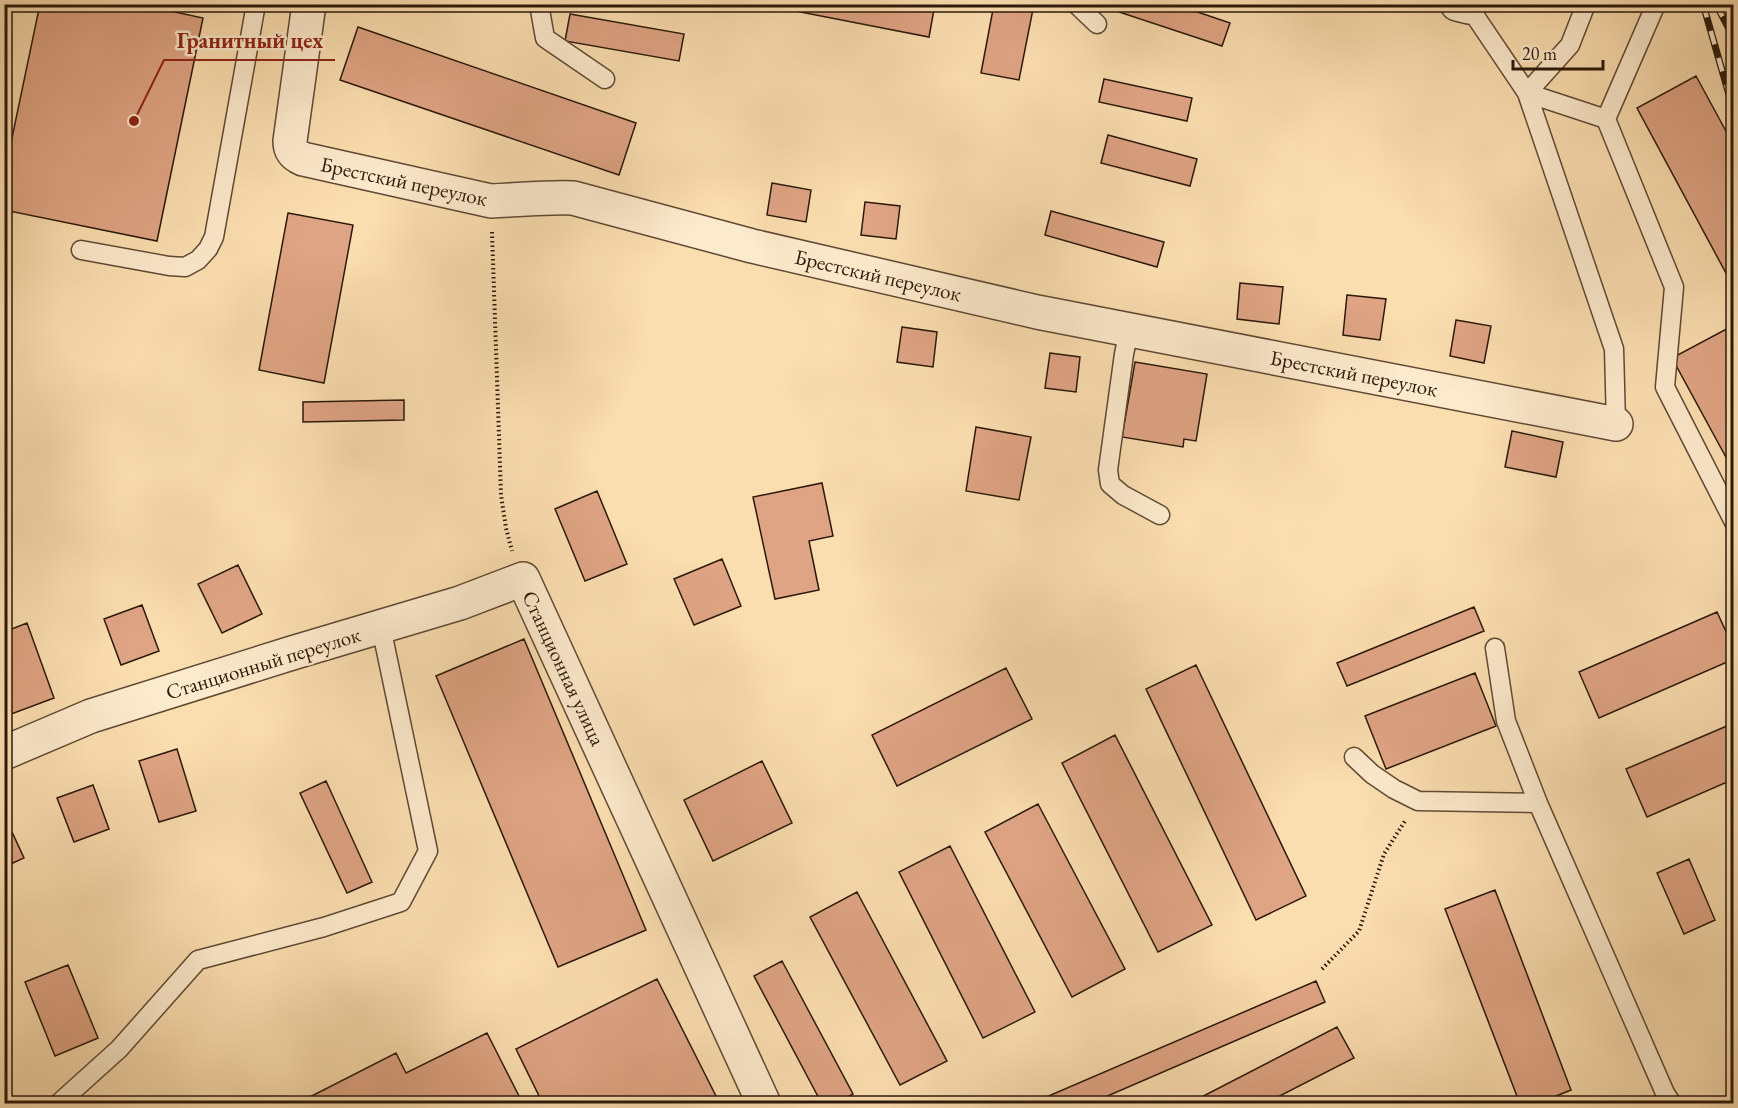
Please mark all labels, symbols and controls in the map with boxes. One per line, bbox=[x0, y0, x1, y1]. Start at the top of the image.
callout: Гранитный цех bbox=[164, 20, 335, 60]
text: Гранитный цех bbox=[177, 26, 323, 55]
scale bar bbox=[1513, 33, 1603, 71]
text: 20 m bbox=[1522, 42, 1557, 65]
street label: Брестский переулок bbox=[318, 150, 490, 212]
street label: Брестский переулок bbox=[792, 243, 964, 307]
street label: Брестский переулок bbox=[1268, 344, 1440, 402]
street label: Станционная улица bbox=[516, 586, 612, 750]
street label: Станционный переулок bbox=[162, 621, 364, 705]

